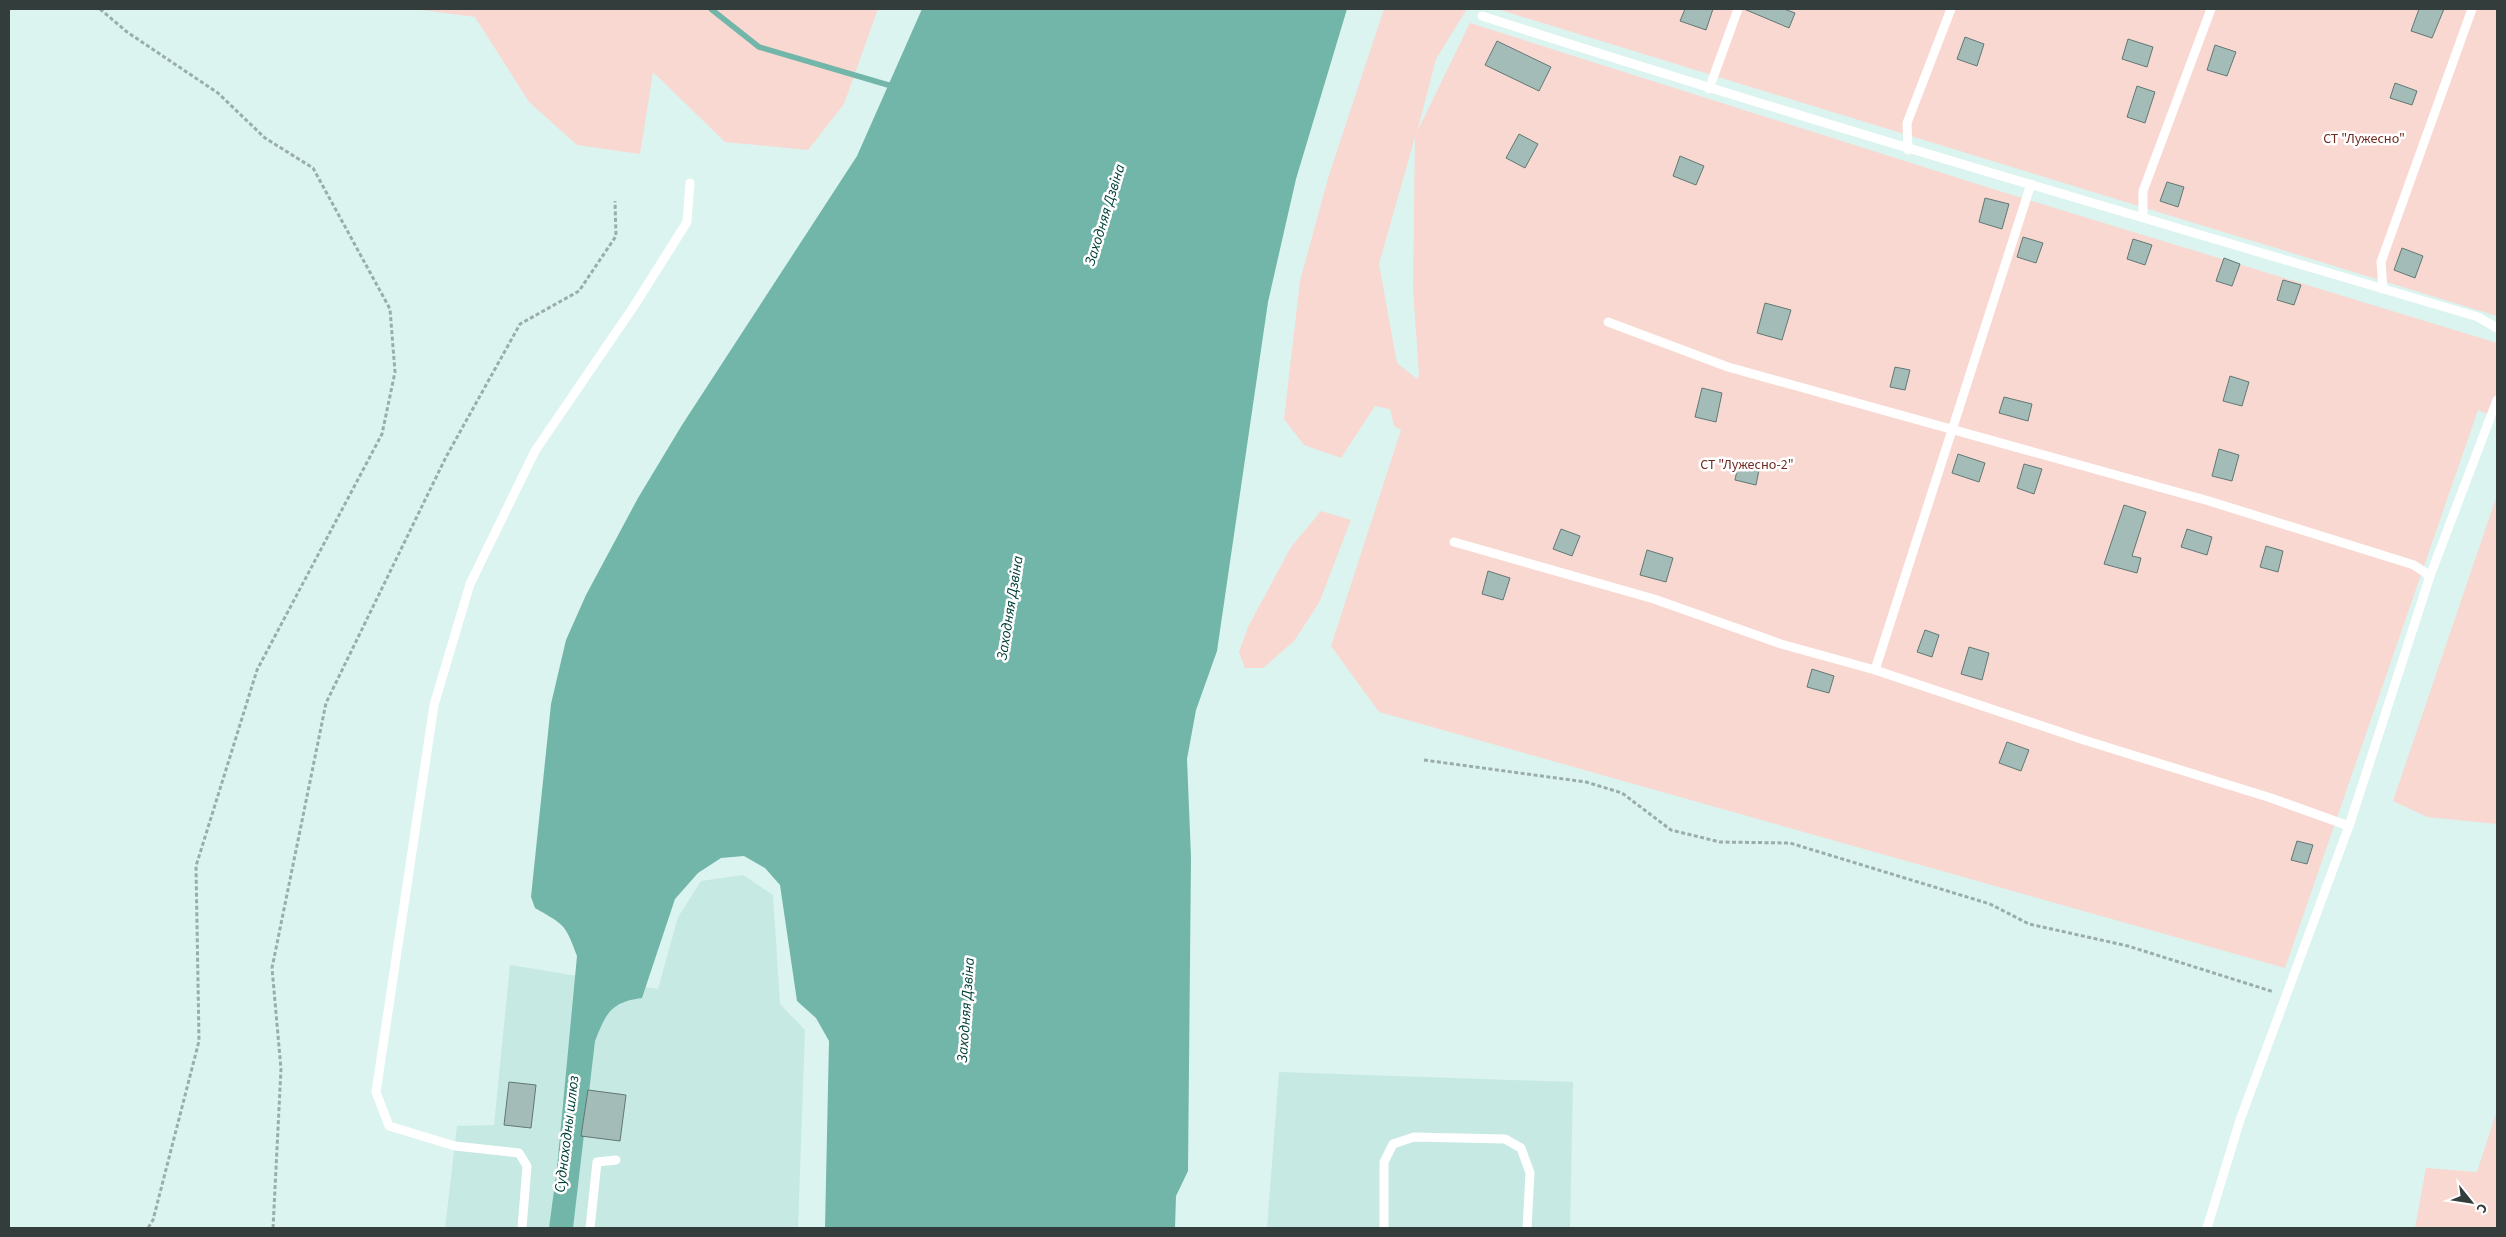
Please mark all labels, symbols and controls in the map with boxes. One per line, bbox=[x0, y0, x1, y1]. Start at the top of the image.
park label: СТ "Лужесно" bbox=[2323, 129, 2405, 149]
water label: Заходняя Дзвіна bbox=[1080, 161, 1130, 269]
park label: СТ "Лужесно-2" bbox=[1700, 455, 1794, 475]
water label: Заходняя Дзвіна bbox=[991, 554, 1029, 662]
water label: Заходняя Дзвіна bbox=[952, 957, 980, 1063]
water label: Суднаходны шлюз bbox=[549, 1074, 585, 1194]
north arrow bbox=[2446, 1177, 2496, 1227]
text: С bbox=[2471, 1199, 2492, 1217]

